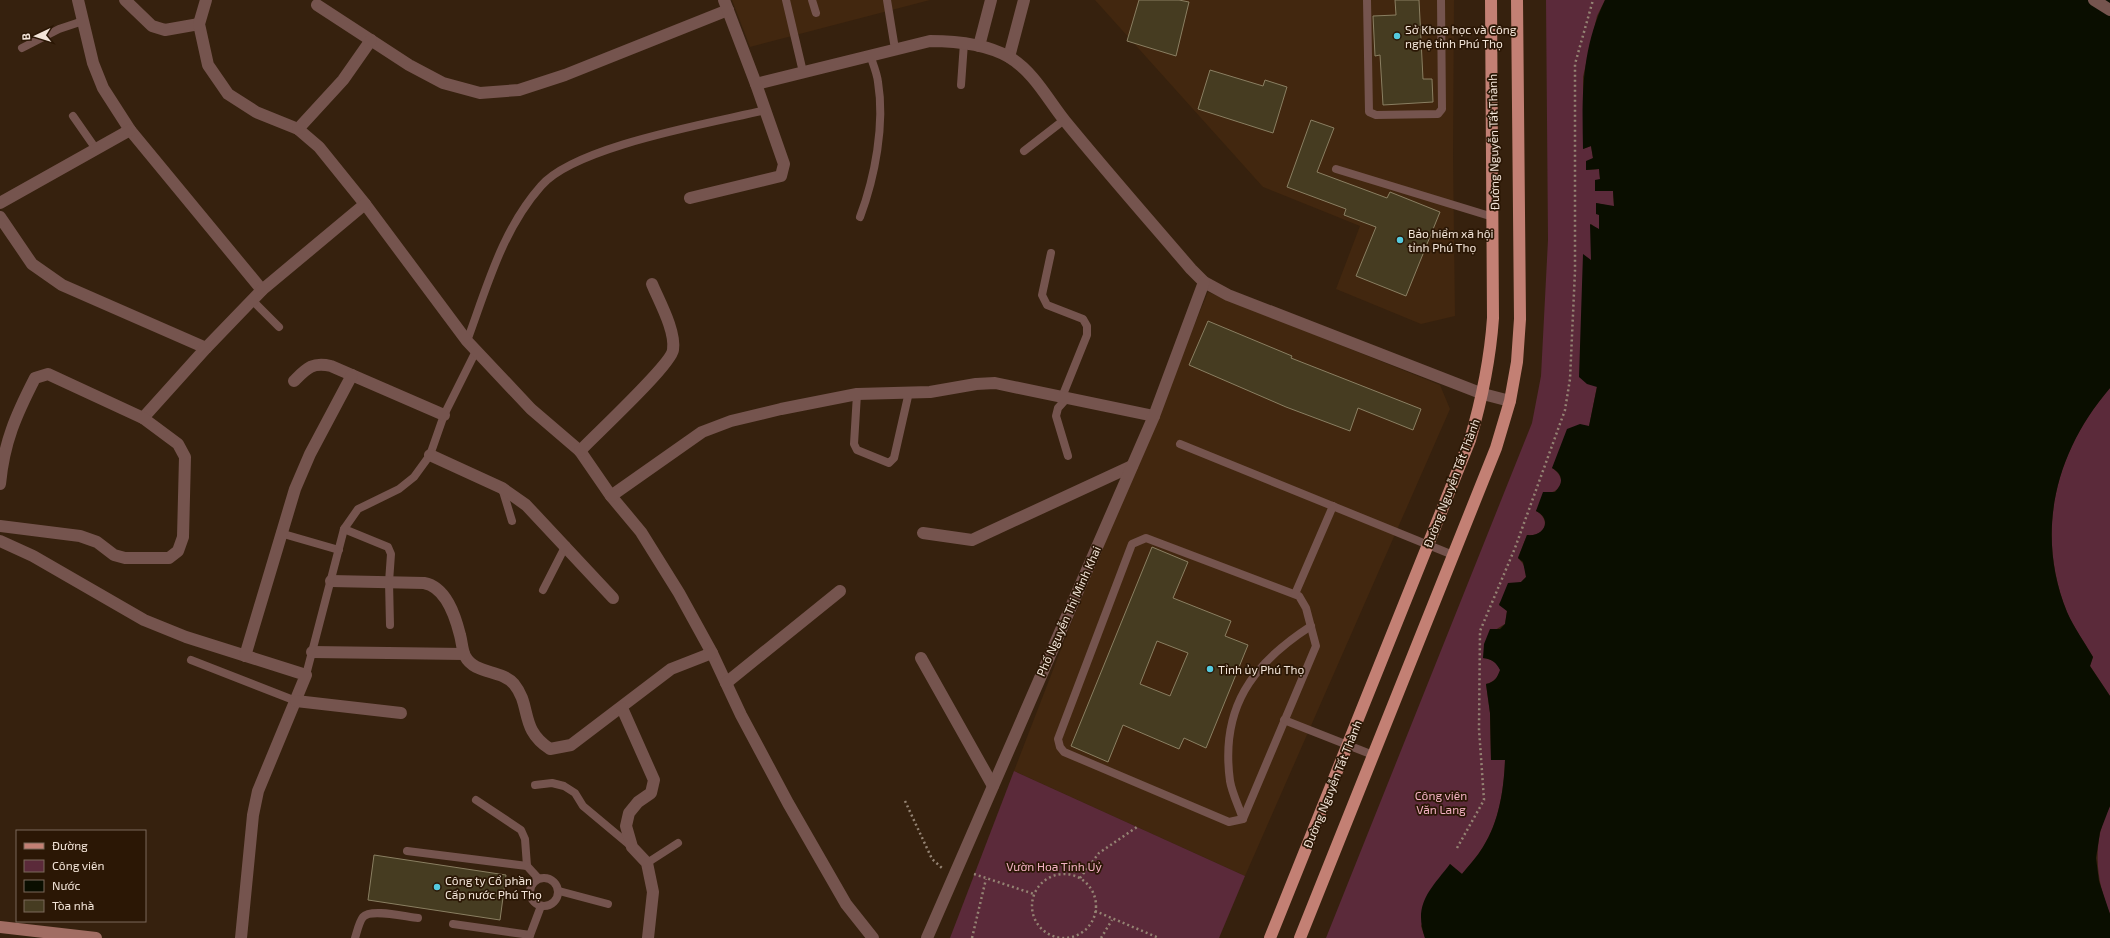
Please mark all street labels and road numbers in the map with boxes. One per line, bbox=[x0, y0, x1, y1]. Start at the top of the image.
street label: Đường Nguyễn Tất Thành bbox=[1485, 74, 1501, 210]
street label: Đường Nguyễn Tất Thành bbox=[1420, 417, 1482, 549]
street label: Phố Nguyễn Thị Minh Khai bbox=[1033, 544, 1104, 679]
street label: Đường Nguyễn Tất Thành bbox=[1300, 718, 1364, 850]

